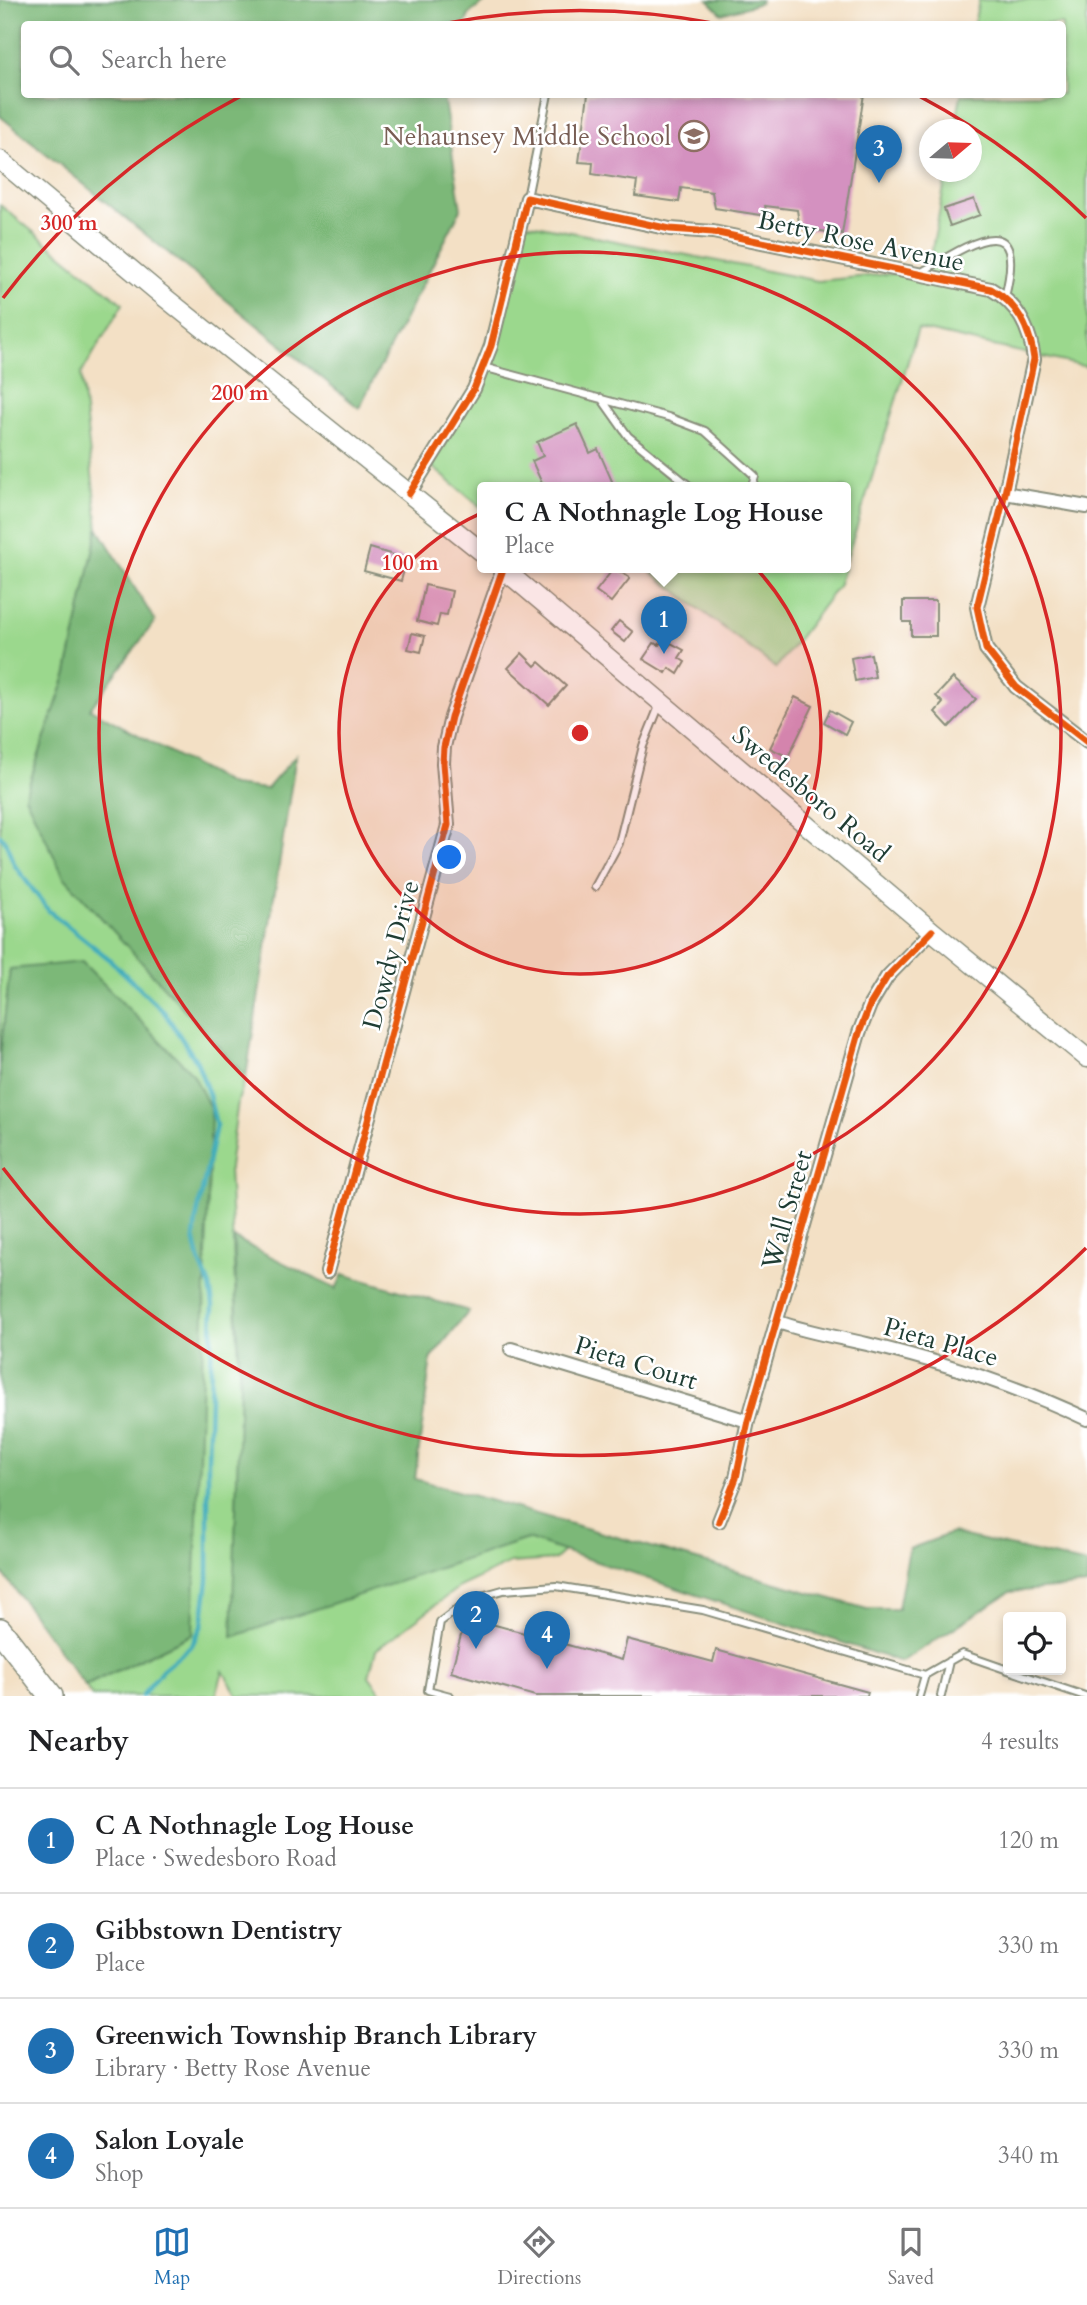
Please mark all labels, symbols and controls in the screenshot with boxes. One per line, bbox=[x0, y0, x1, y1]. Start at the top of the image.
search box bbox=[21, 21, 1066, 98]
icon: search bbox=[45, 41, 83, 79]
text: Search here bbox=[101, 42, 227, 77]
place label: Nehaunsey Middle School bbox=[382, 119, 671, 154]
school or university icon: Nehaunsey Middle School bbox=[677, 119, 711, 153]
north arrow bbox=[919, 119, 982, 182]
pin: 3 bbox=[856, 125, 902, 183]
street label: Betty Rose Avenue bbox=[754, 202, 968, 280]
text: 300 m bbox=[40, 209, 98, 238]
text: 200 m bbox=[211, 379, 269, 408]
popup bbox=[477, 482, 851, 573]
text: C A Nothnagle Log House bbox=[504, 495, 824, 530]
text: Place bbox=[504, 530, 555, 561]
text: 100 m bbox=[381, 549, 439, 578]
pin: 1 bbox=[641, 596, 687, 654]
street label: Swedesboro Road bbox=[725, 718, 897, 870]
centre of rings bbox=[568, 721, 592, 745]
your location bbox=[432, 840, 466, 874]
street label: Dowdy Drive bbox=[354, 876, 428, 1034]
street label: Wall Street bbox=[753, 1146, 821, 1275]
street label: Pieta Place bbox=[880, 1309, 1002, 1375]
street label: Pieta Court bbox=[570, 1328, 702, 1398]
pin: 2 bbox=[453, 1591, 499, 1649]
pin: 4 bbox=[524, 1611, 570, 1669]
map controls bbox=[1003, 1612, 1066, 1675]
button: locate bbox=[1003, 1612, 1066, 1675]
text: Nearby bbox=[28, 1721, 129, 1762]
text: 4 results bbox=[981, 1726, 1059, 1757]
text: C A Nothnagle Log House bbox=[95, 1808, 414, 1843]
text: 1 bbox=[45, 1825, 57, 1856]
text: 120 m bbox=[998, 1825, 1059, 1856]
text: Place · Swedesboro Road bbox=[95, 1843, 337, 1874]
text: Gibbstown Dentistry bbox=[95, 1913, 342, 1948]
text: 2 bbox=[45, 1930, 57, 1961]
text: 330 m bbox=[998, 1930, 1059, 1961]
text: Place bbox=[95, 1948, 145, 1979]
text: Greenwich Township Branch Library bbox=[95, 2018, 537, 2053]
text: 3 bbox=[45, 2035, 57, 2066]
text: 330 m bbox=[998, 2035, 1059, 2066]
text: Library · Betty Rose Avenue bbox=[95, 2053, 371, 2084]
text: Salon Loyale bbox=[95, 2123, 244, 2158]
text: 4 bbox=[45, 2140, 57, 2171]
text: 340 m bbox=[998, 2140, 1059, 2171]
text: Shop bbox=[95, 2158, 144, 2189]
tab: Map bbox=[153, 2223, 191, 2291]
tab: Directions bbox=[498, 2223, 581, 2291]
tab: Saved bbox=[888, 2223, 934, 2291]

